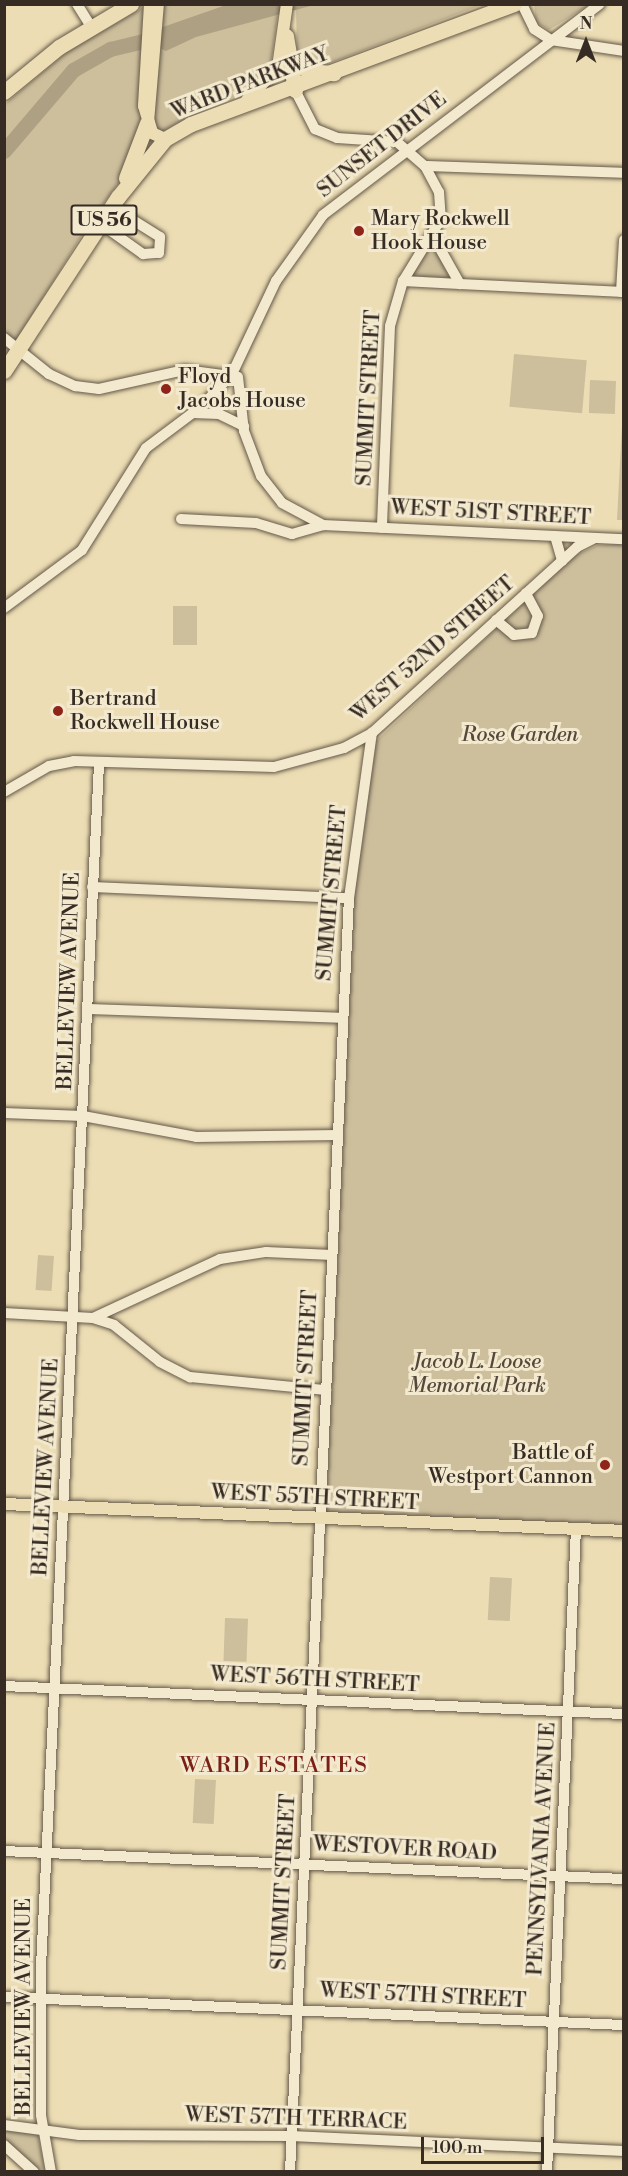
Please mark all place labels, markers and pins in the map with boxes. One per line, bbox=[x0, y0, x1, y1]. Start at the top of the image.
place label: Mary Rockwell Hook House bbox=[371, 206, 510, 256]
marker: Mary Rockwell Hook House bbox=[352, 224, 366, 238]
place label: Floyd Jacobs House bbox=[178, 364, 306, 414]
marker: Floyd Jacobs House bbox=[159, 382, 173, 396]
place label: Bertrand Rockwell House bbox=[70, 686, 220, 736]
marker: Bertrand Rockwell House bbox=[51, 704, 65, 718]
place label: Battle of Westport Cannon bbox=[428, 1440, 593, 1490]
marker: Battle of Westport Cannon bbox=[598, 1458, 612, 1472]

